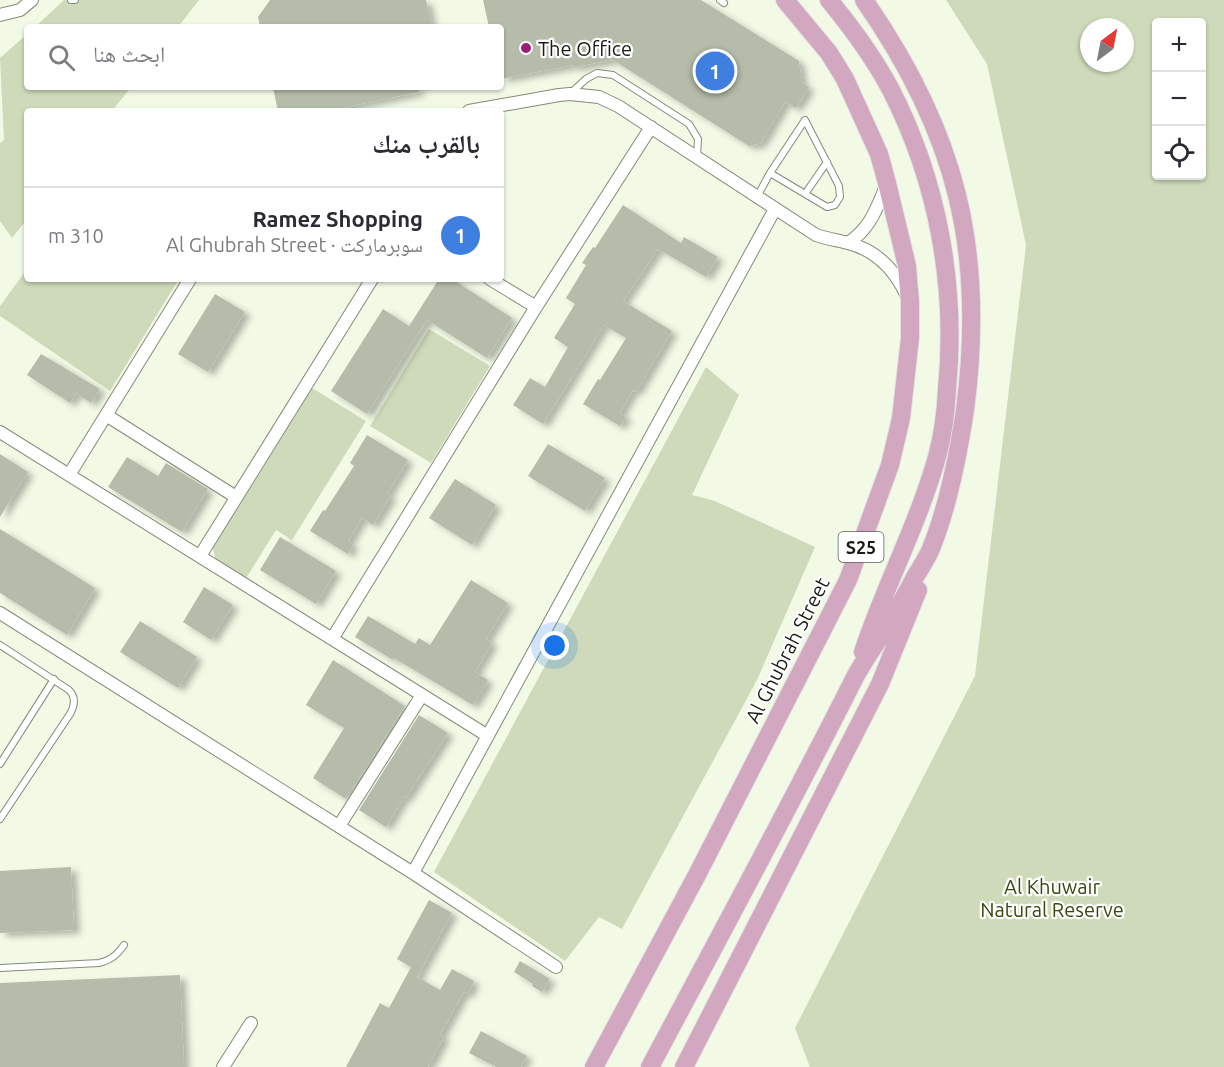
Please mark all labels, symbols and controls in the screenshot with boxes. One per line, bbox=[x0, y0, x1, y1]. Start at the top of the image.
north arrow bbox=[1080, 18, 1134, 72]
map controls bbox=[1152, 18, 1206, 180]
button: + bbox=[1152, 18, 1206, 72]
search box bbox=[24, 24, 504, 90]
place label: The Office bbox=[538, 37, 632, 60]
icon: search bbox=[45, 41, 78, 74]
text: ابحث هنا bbox=[93, 41, 165, 66]
marker: The Office bbox=[519, 41, 533, 55]
pin: 1 bbox=[696, 48, 734, 94]
button: − bbox=[1152, 72, 1206, 126]
button: locate bbox=[1152, 126, 1206, 180]
text: بالقرب منك bbox=[372, 129, 480, 158]
text: Ramez Shopping bbox=[253, 206, 423, 231]
text: 310 m bbox=[48, 224, 104, 247]
text: 1 bbox=[455, 224, 466, 247]
text: سوبرماركت · Al Ghubrah Street bbox=[166, 233, 423, 256]
road number: S25 bbox=[838, 532, 884, 562]
street label: Al Ghubrah Street bbox=[740, 573, 834, 727]
your location bbox=[540, 631, 569, 660]
park label: Al Khuwair Natural Reserve bbox=[980, 875, 1124, 921]

